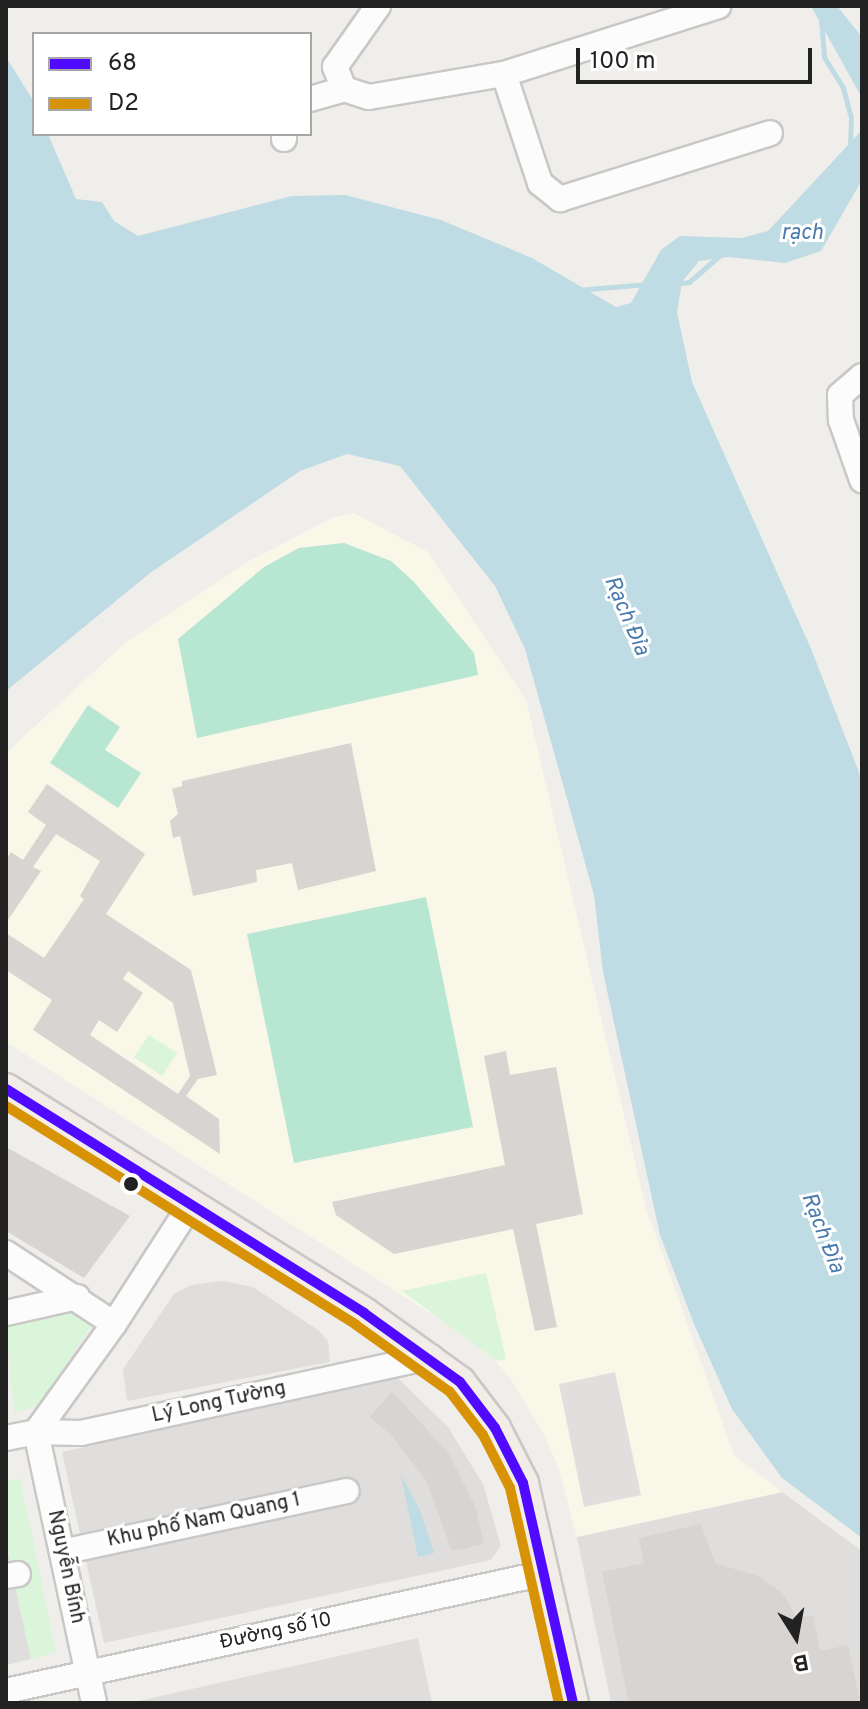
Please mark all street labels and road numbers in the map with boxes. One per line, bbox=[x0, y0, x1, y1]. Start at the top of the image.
street label: Lý Long Tường bbox=[149, 1377, 289, 1429]
street label: Khu phố Nam Quang 1 bbox=[105, 1489, 303, 1553]
street label: Nguyễn Bính bbox=[41, 1508, 89, 1626]
street label: Đường số 10 bbox=[218, 1608, 334, 1656]

